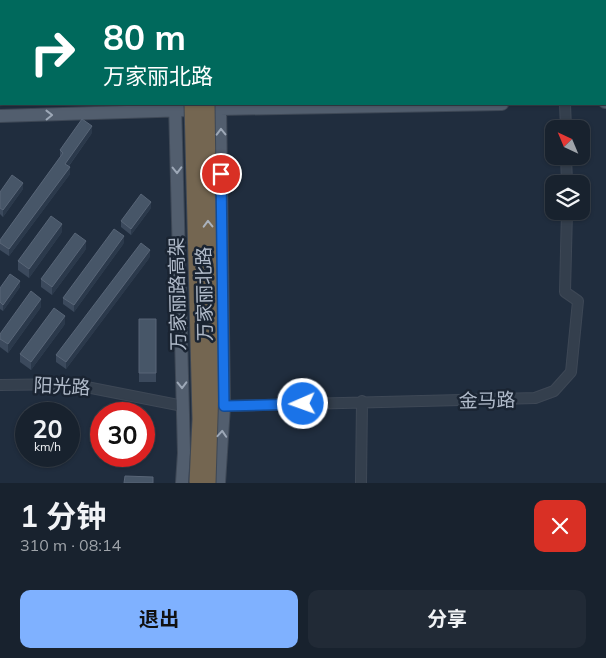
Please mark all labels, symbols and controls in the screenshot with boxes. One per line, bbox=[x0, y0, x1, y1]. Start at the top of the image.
text: 80 m bbox=[103, 15, 186, 59]
icon: right bbox=[20, 20, 85, 85]
text: 万家丽北路 bbox=[103, 62, 213, 90]
one-way arrow bbox=[45, 110, 53, 120]
north arrow bbox=[545, 120, 590, 165]
map controls bbox=[545, 120, 590, 220]
one-way arrow bbox=[215, 128, 226, 136]
pin bbox=[200, 153, 242, 195]
icon: arrive bbox=[207, 160, 235, 188]
one-way arrow bbox=[172, 166, 182, 174]
button: layers bbox=[545, 175, 590, 220]
one-way arrow bbox=[203, 220, 214, 228]
street label: 万家丽路高架 bbox=[164, 237, 190, 351]
street label: 万家丽北路 bbox=[191, 246, 217, 342]
street label: 阳光路 bbox=[33, 373, 91, 399]
position arrow bbox=[276, 377, 328, 429]
one-way arrow bbox=[177, 382, 187, 389]
street label: 金马路 bbox=[458, 388, 516, 412]
speed limit sign: 30 bbox=[90, 402, 155, 467]
text: 20 bbox=[32, 413, 63, 444]
one-way arrow bbox=[216, 430, 227, 438]
text: km/h bbox=[34, 439, 61, 454]
text: 1 分钟 bbox=[20, 497, 106, 535]
button: close bbox=[534, 500, 586, 552]
text: 310 m · 08:14 bbox=[20, 535, 121, 555]
button: 退出 bbox=[20, 590, 298, 648]
button: 分享 bbox=[308, 590, 586, 648]

